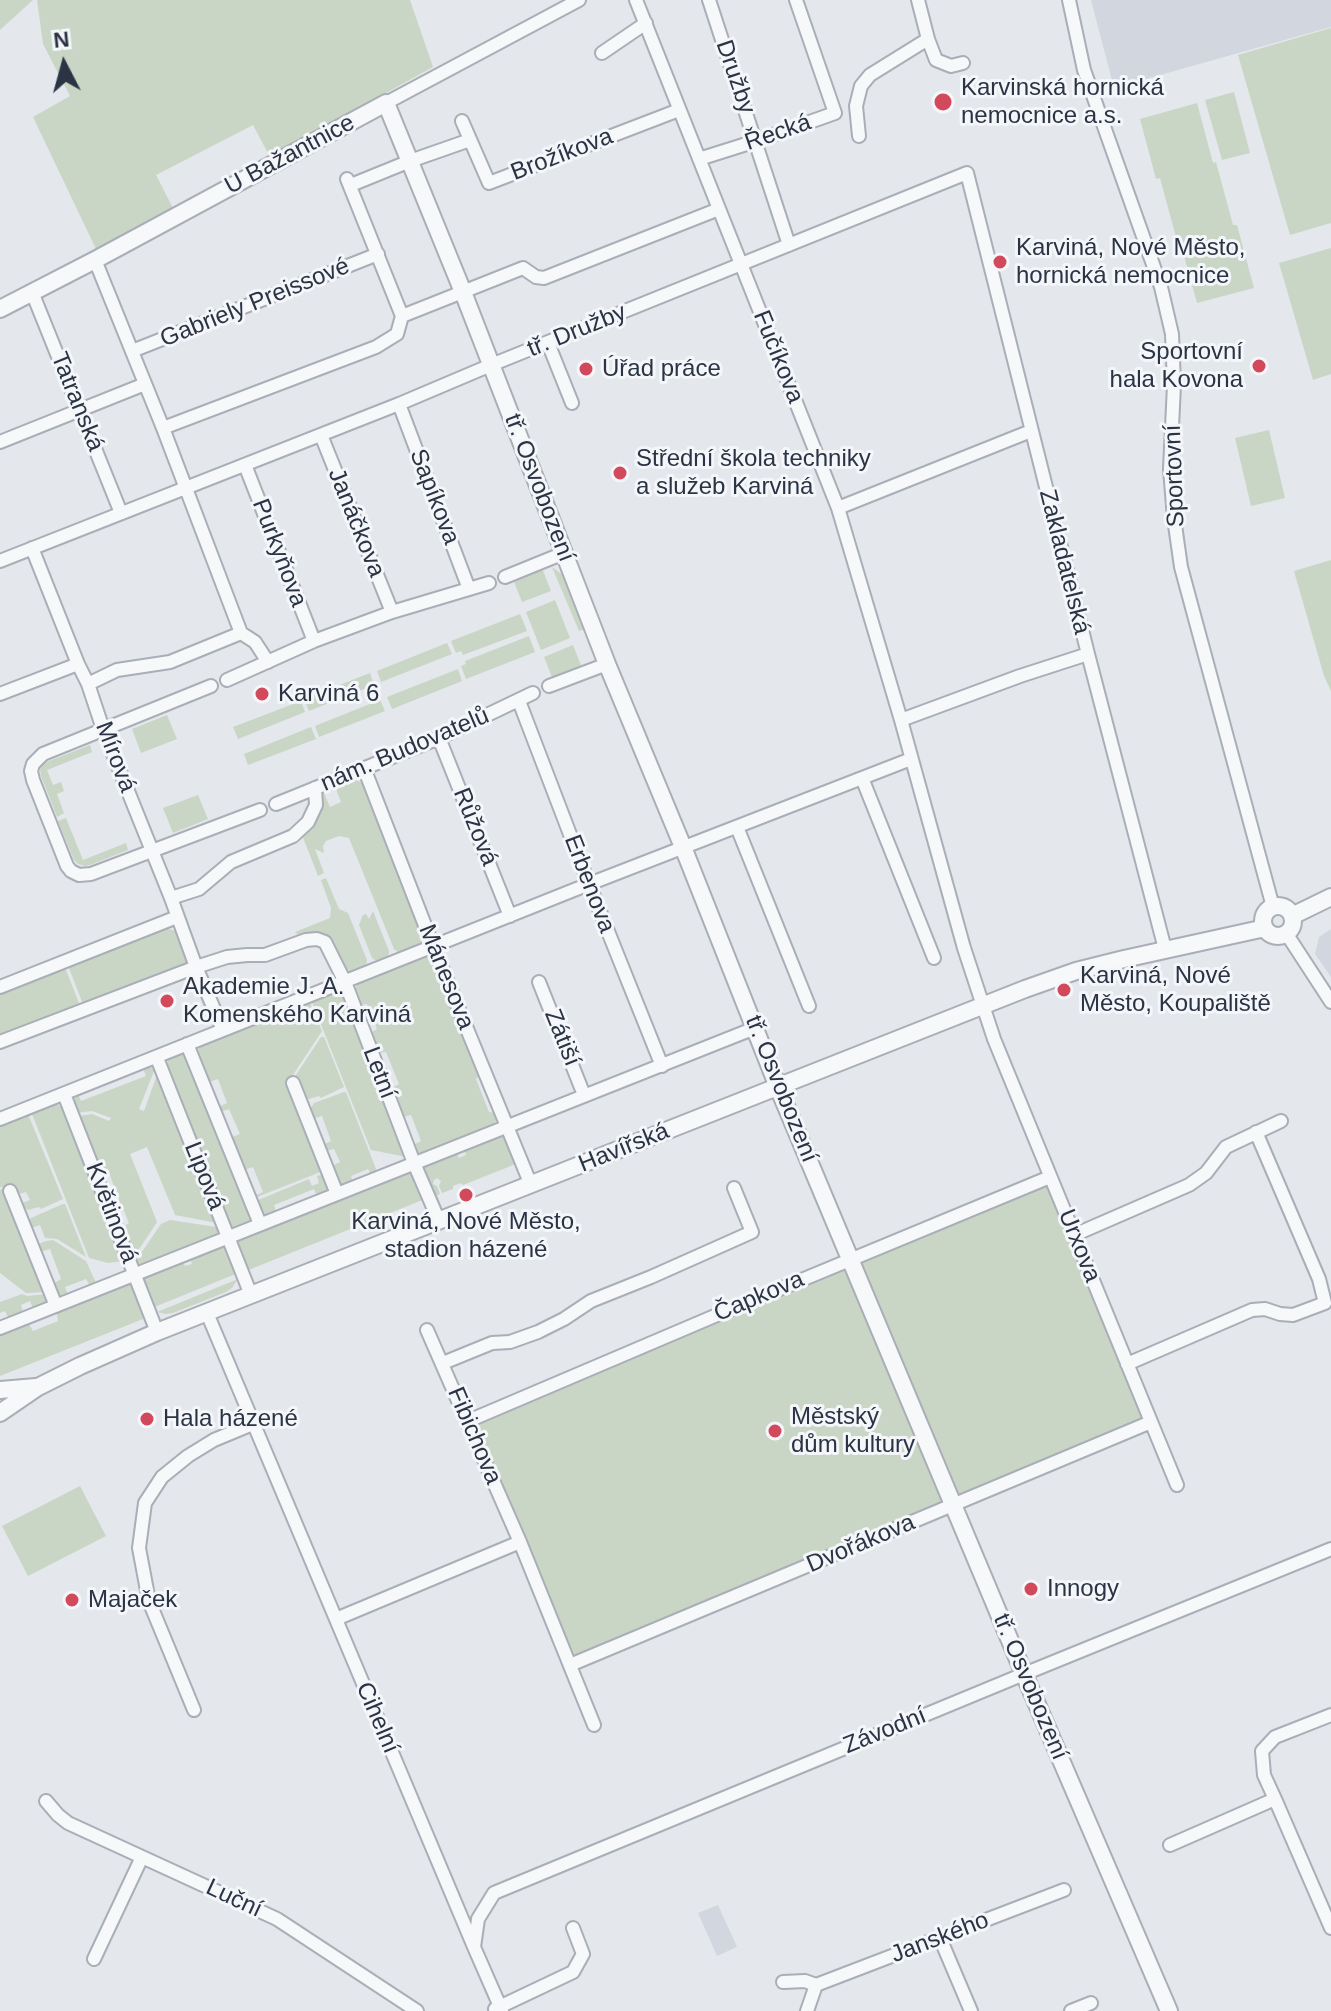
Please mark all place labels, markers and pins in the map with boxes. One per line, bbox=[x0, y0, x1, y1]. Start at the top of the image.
place label: Karvinská hornická nemocnice a.s. bbox=[961, 74, 1164, 130]
marker: Karvinská hornická nemocnice a.s. bbox=[932, 91, 954, 113]
place label: Karviná, Nové Město, hornická nemocnice bbox=[1016, 234, 1245, 290]
marker: Karviná, Nové Město, hornická nemocnice bbox=[991, 253, 1009, 271]
place label: Sportovní hala Kovona bbox=[1110, 338, 1243, 394]
place label: Úřad práce bbox=[602, 355, 721, 383]
marker: Sportovní hala Kovona bbox=[1250, 357, 1268, 375]
marker: Úřad práce bbox=[577, 360, 595, 378]
place label: Střední škola techniky a služeb Karviná bbox=[636, 445, 871, 501]
marker: Střední škola techniky a služeb Karviná bbox=[611, 464, 629, 482]
place label: Karviná 6 bbox=[278, 680, 379, 708]
marker: Karviná 6 bbox=[253, 685, 271, 703]
place label: Karviná, Nové Město, Koupaliště bbox=[1080, 962, 1271, 1018]
place label: Akademie J. A. Komenského Karviná bbox=[183, 973, 411, 1029]
marker: Karviná, Nové Město, Koupaliště bbox=[1055, 981, 1073, 999]
marker: Akademie J. A. Komenského Karviná bbox=[158, 992, 176, 1010]
marker: Karviná, Nové Město, stadion házené bbox=[457, 1186, 475, 1204]
place label: Karviná, Nové Město, stadion házené bbox=[351, 1208, 581, 1264]
place label: Městský dům kultury bbox=[791, 1403, 915, 1459]
place label: Hala házené bbox=[163, 1405, 298, 1433]
marker: Hala házené bbox=[138, 1410, 156, 1428]
marker: Městský dům kultury bbox=[766, 1422, 784, 1440]
place label: Innogy bbox=[1047, 1575, 1119, 1603]
marker: Innogy bbox=[1022, 1580, 1040, 1598]
place label: Majaček bbox=[88, 1586, 177, 1614]
marker: Majaček bbox=[63, 1591, 81, 1609]

